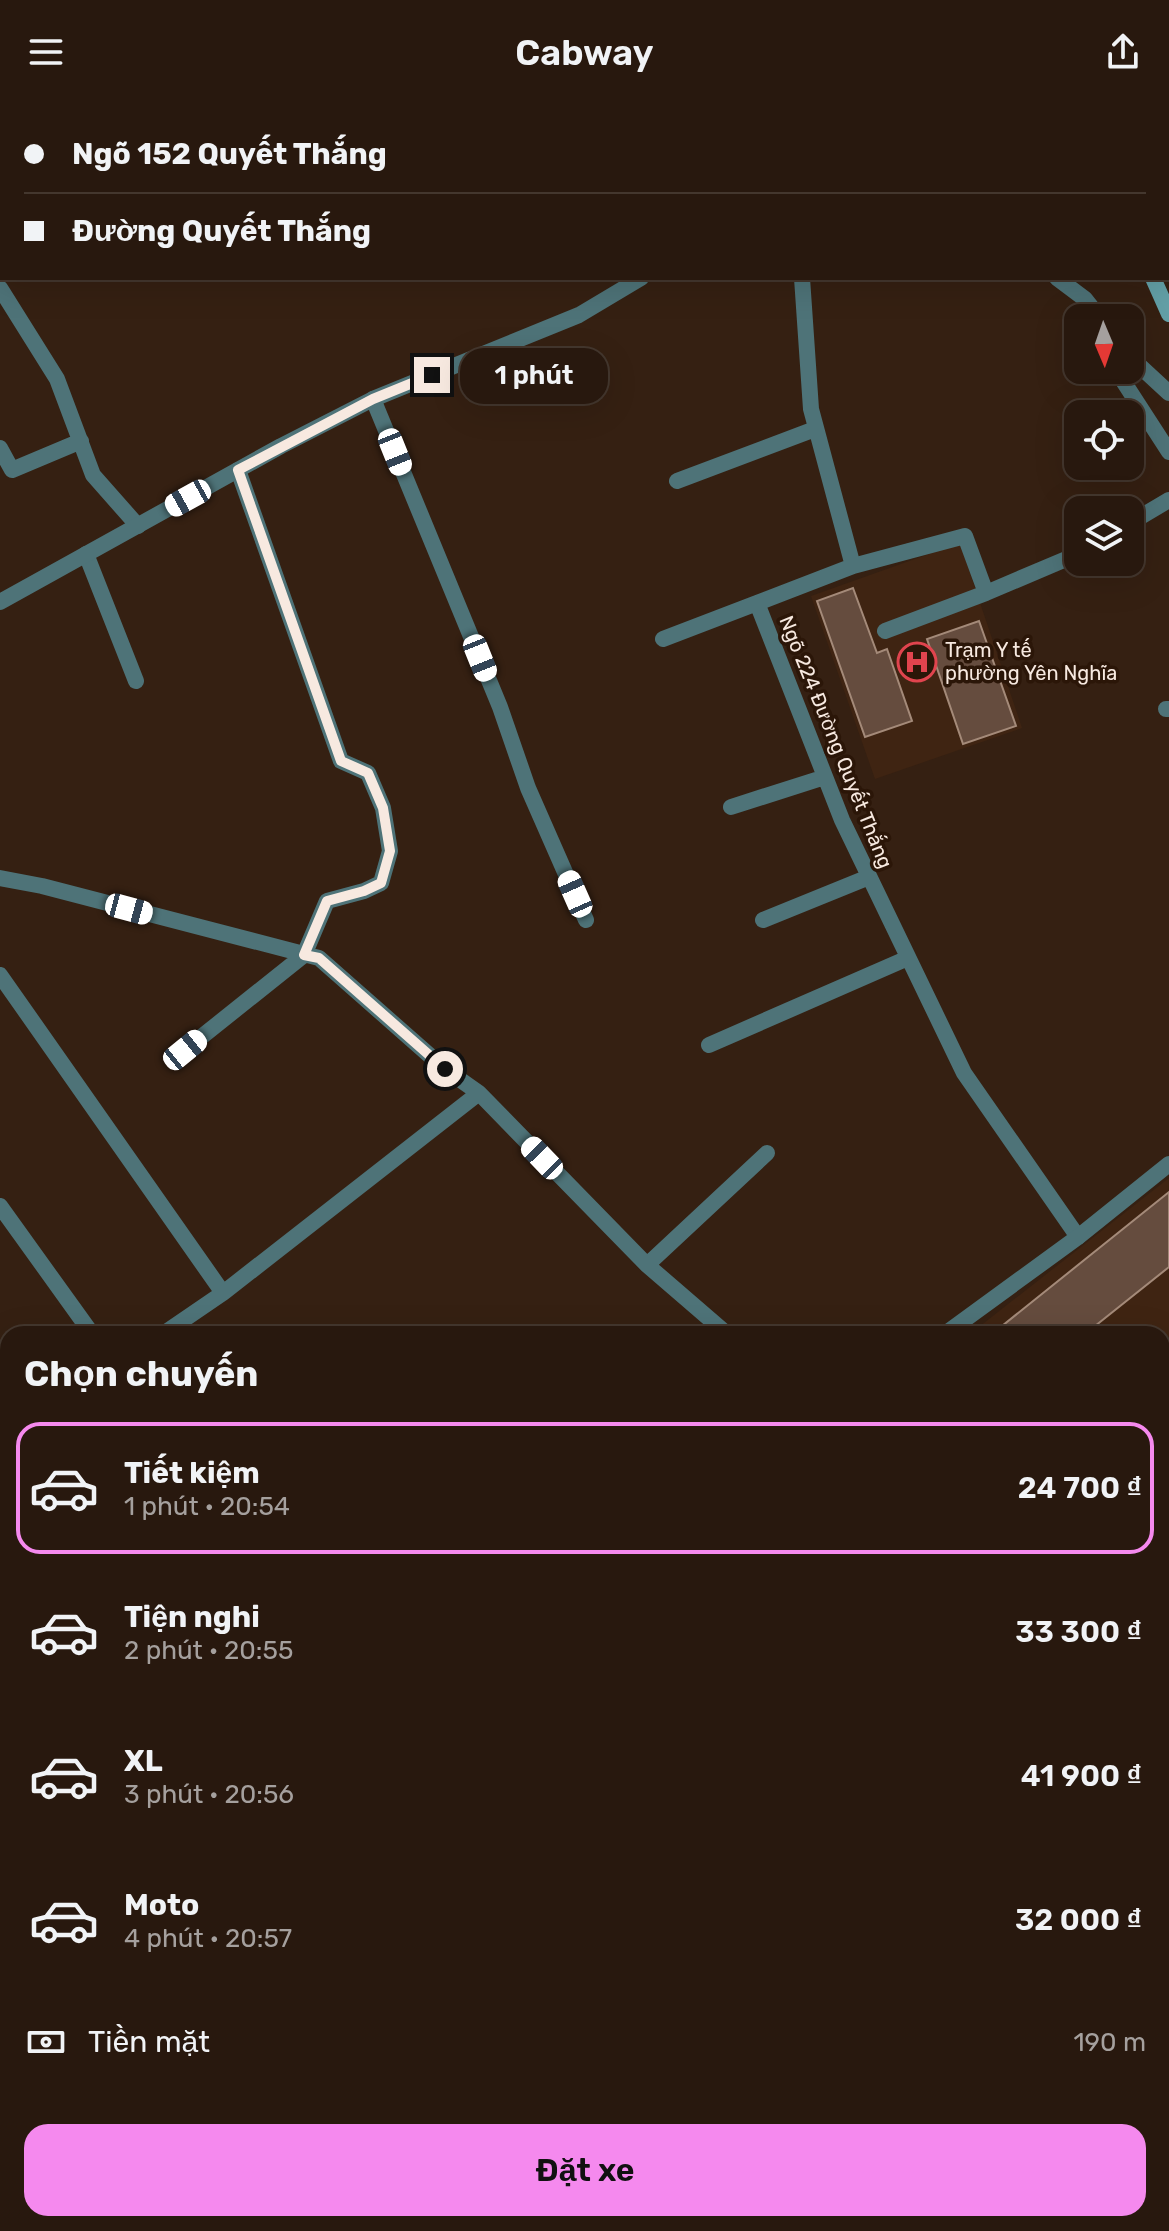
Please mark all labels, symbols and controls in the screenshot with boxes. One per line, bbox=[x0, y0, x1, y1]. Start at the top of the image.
icon: menu bbox=[24, 30, 68, 74]
icon: share bbox=[1101, 30, 1145, 74]
text: Cabway bbox=[515, 31, 654, 74]
text: Ngõ 152 Quyết Thắng bbox=[72, 136, 387, 172]
text: Đường Quyết Thắng bbox=[72, 213, 371, 249]
north arrow bbox=[1064, 304, 1144, 384]
map controls bbox=[1064, 304, 1144, 576]
callout: 1 phút bbox=[460, 347, 608, 403]
route end bbox=[414, 357, 450, 393]
text: 1 phút bbox=[494, 360, 574, 391]
button: locate bbox=[1064, 400, 1144, 480]
car bbox=[375, 425, 415, 479]
car bbox=[161, 476, 215, 520]
button: layers bbox=[1064, 496, 1144, 576]
street label: Ngõ 224 Đường Quyết Thắng bbox=[774, 612, 898, 872]
car bbox=[460, 631, 500, 685]
place label: Trạm Y tế phường Yên Nghĩa bbox=[945, 638, 1117, 685]
hospital icon: Trạm Y tế phường Yên Nghĩa bbox=[896, 641, 938, 683]
car bbox=[554, 867, 596, 921]
car bbox=[103, 891, 155, 927]
car bbox=[159, 1026, 211, 1074]
route start bbox=[427, 1051, 463, 1087]
car bbox=[517, 1132, 567, 1184]
text: Chọn chuyến bbox=[24, 1352, 259, 1395]
icon: car bbox=[28, 1452, 100, 1524]
text: Tiết kiệm bbox=[124, 1455, 260, 1491]
text: 24 700 ₫ bbox=[1018, 1470, 1142, 1506]
text: 1 phút · 20:54 bbox=[124, 1491, 290, 1522]
icon: car bbox=[28, 1596, 100, 1668]
text: Tiện nghi bbox=[124, 1599, 260, 1635]
text: 33 300 ₫ bbox=[1015, 1614, 1142, 1650]
text: 2 phút · 20:55 bbox=[124, 1635, 293, 1666]
icon: car bbox=[28, 1740, 100, 1812]
text: XL bbox=[124, 1743, 163, 1779]
text: 41 900 ₫ bbox=[1021, 1758, 1142, 1794]
text: 3 phút · 20:56 bbox=[124, 1779, 294, 1810]
icon: car bbox=[28, 1884, 100, 1956]
text: Moto bbox=[124, 1887, 199, 1923]
text: 32 000 ₫ bbox=[1015, 1902, 1142, 1938]
text: 4 phút · 20:57 bbox=[124, 1923, 292, 1954]
icon: cash bbox=[24, 2020, 68, 2064]
text: Tiền mặt bbox=[88, 2024, 210, 2060]
text: 190 m bbox=[1073, 2027, 1146, 2058]
button: Đặt xe bbox=[24, 2124, 1146, 2216]

